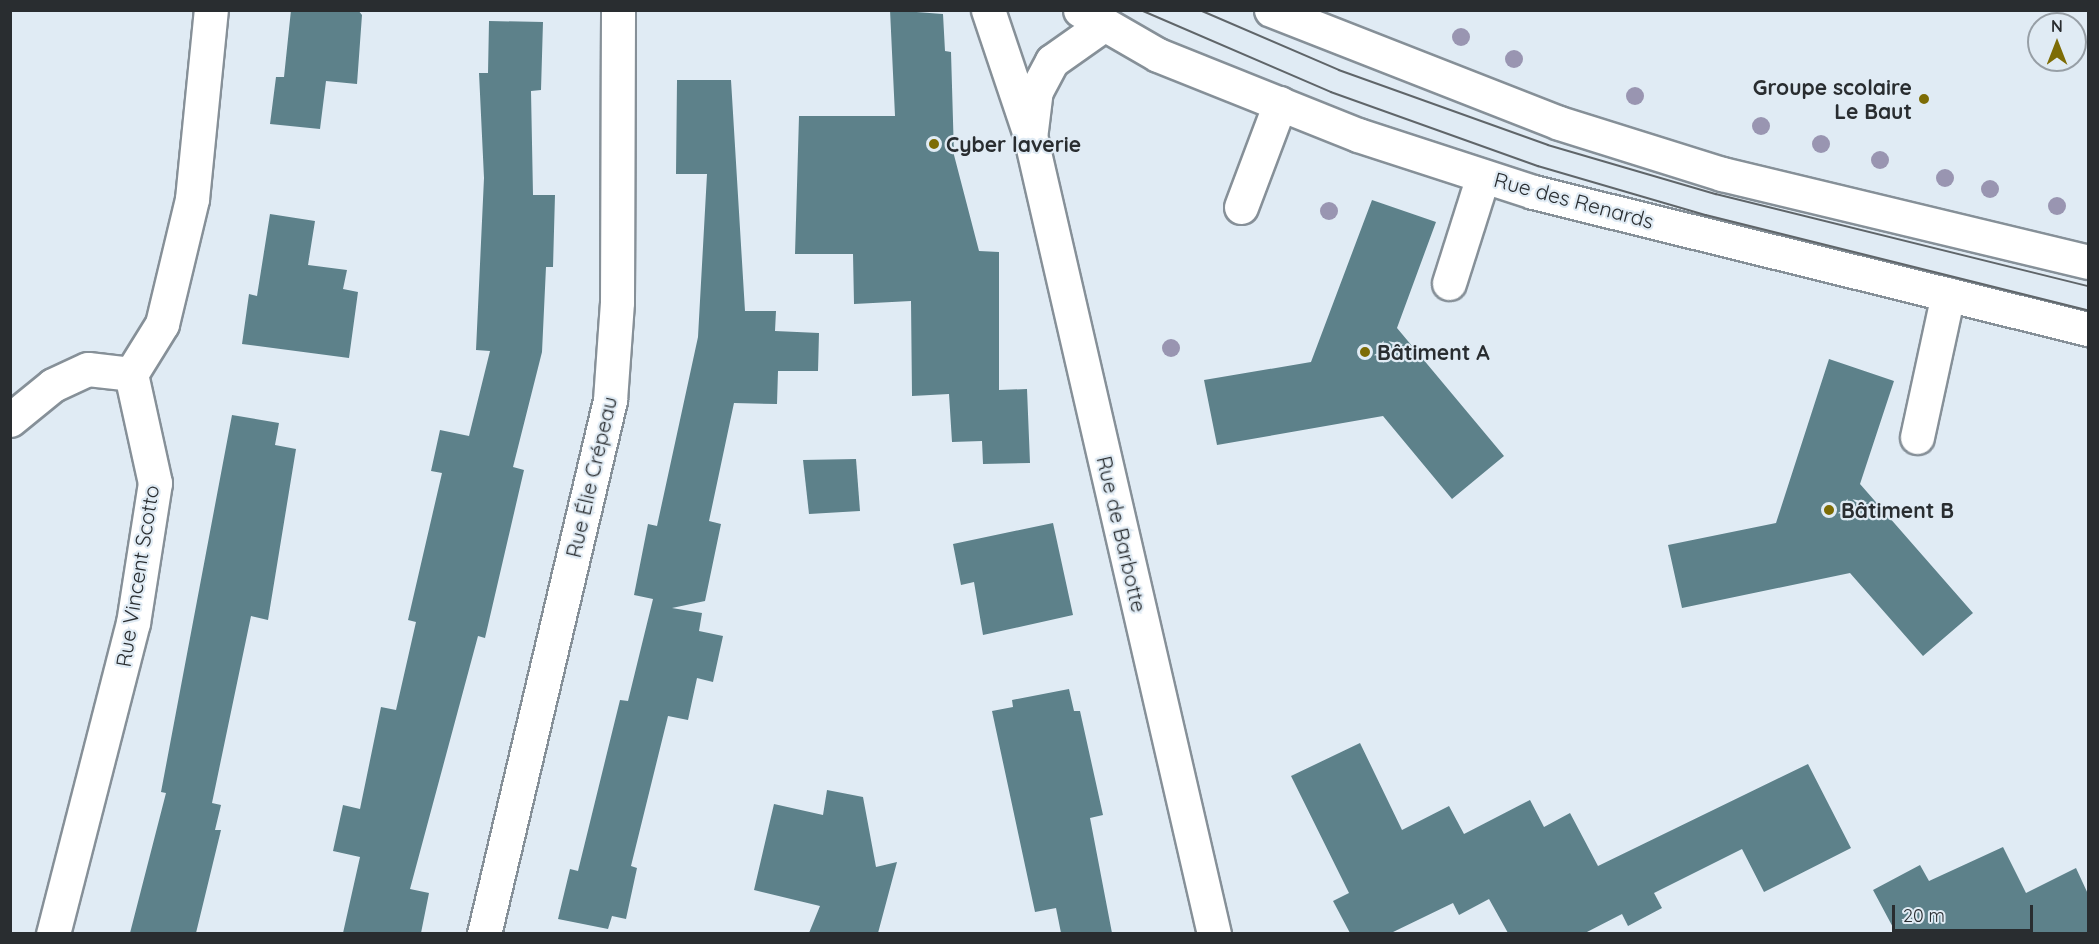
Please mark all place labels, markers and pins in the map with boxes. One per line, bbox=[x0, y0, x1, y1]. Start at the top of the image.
place label: Groupe scolaire Le Baut bbox=[1753, 74, 1912, 124]
marker: Groupe scolaire Le Baut bbox=[1917, 92, 1931, 106]
place label: Cyber laverie bbox=[946, 131, 1081, 157]
marker: Cyber laverie bbox=[927, 137, 941, 151]
place label: Bâtiment A bbox=[1377, 339, 1490, 365]
marker: Bâtiment A bbox=[1358, 345, 1372, 359]
place label: Bâtiment B bbox=[1841, 497, 1954, 523]
marker: Bâtiment B bbox=[1822, 503, 1836, 517]

